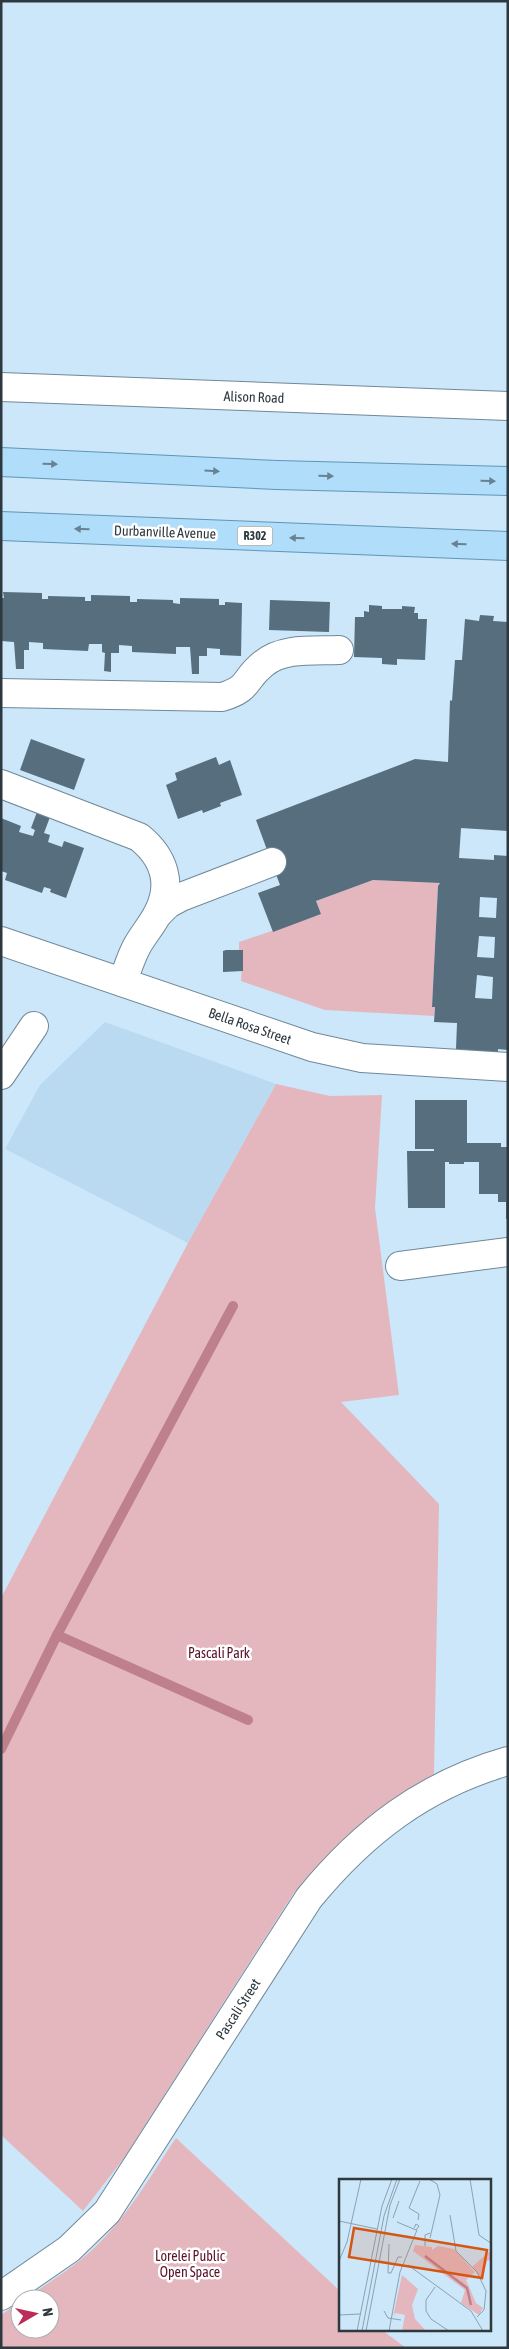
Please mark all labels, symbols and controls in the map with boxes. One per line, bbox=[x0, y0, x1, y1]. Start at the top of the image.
street label: Alison Road bbox=[223, 388, 285, 406]
one-way arrow bbox=[42, 460, 58, 468]
one-way arrow bbox=[205, 467, 221, 475]
one-way arrow bbox=[318, 472, 334, 480]
one-way arrow bbox=[480, 477, 496, 485]
street label: Durbanville Avenue bbox=[114, 522, 216, 542]
one-way arrow bbox=[74, 525, 90, 533]
road number: R302 bbox=[238, 526, 272, 546]
one-way arrow bbox=[288, 533, 304, 541]
one-way arrow bbox=[451, 540, 467, 548]
street label: Bella Rosa Street bbox=[206, 1004, 294, 1048]
park label: Pascali Park bbox=[188, 1645, 250, 1661]
street label: Pascali Street bbox=[212, 1976, 264, 2042]
inset map bbox=[339, 2179, 492, 2332]
park label: Lorelei Public Open Space bbox=[155, 2248, 226, 2280]
north arrow bbox=[10, 2289, 60, 2339]
text: N bbox=[39, 2307, 56, 2317]

